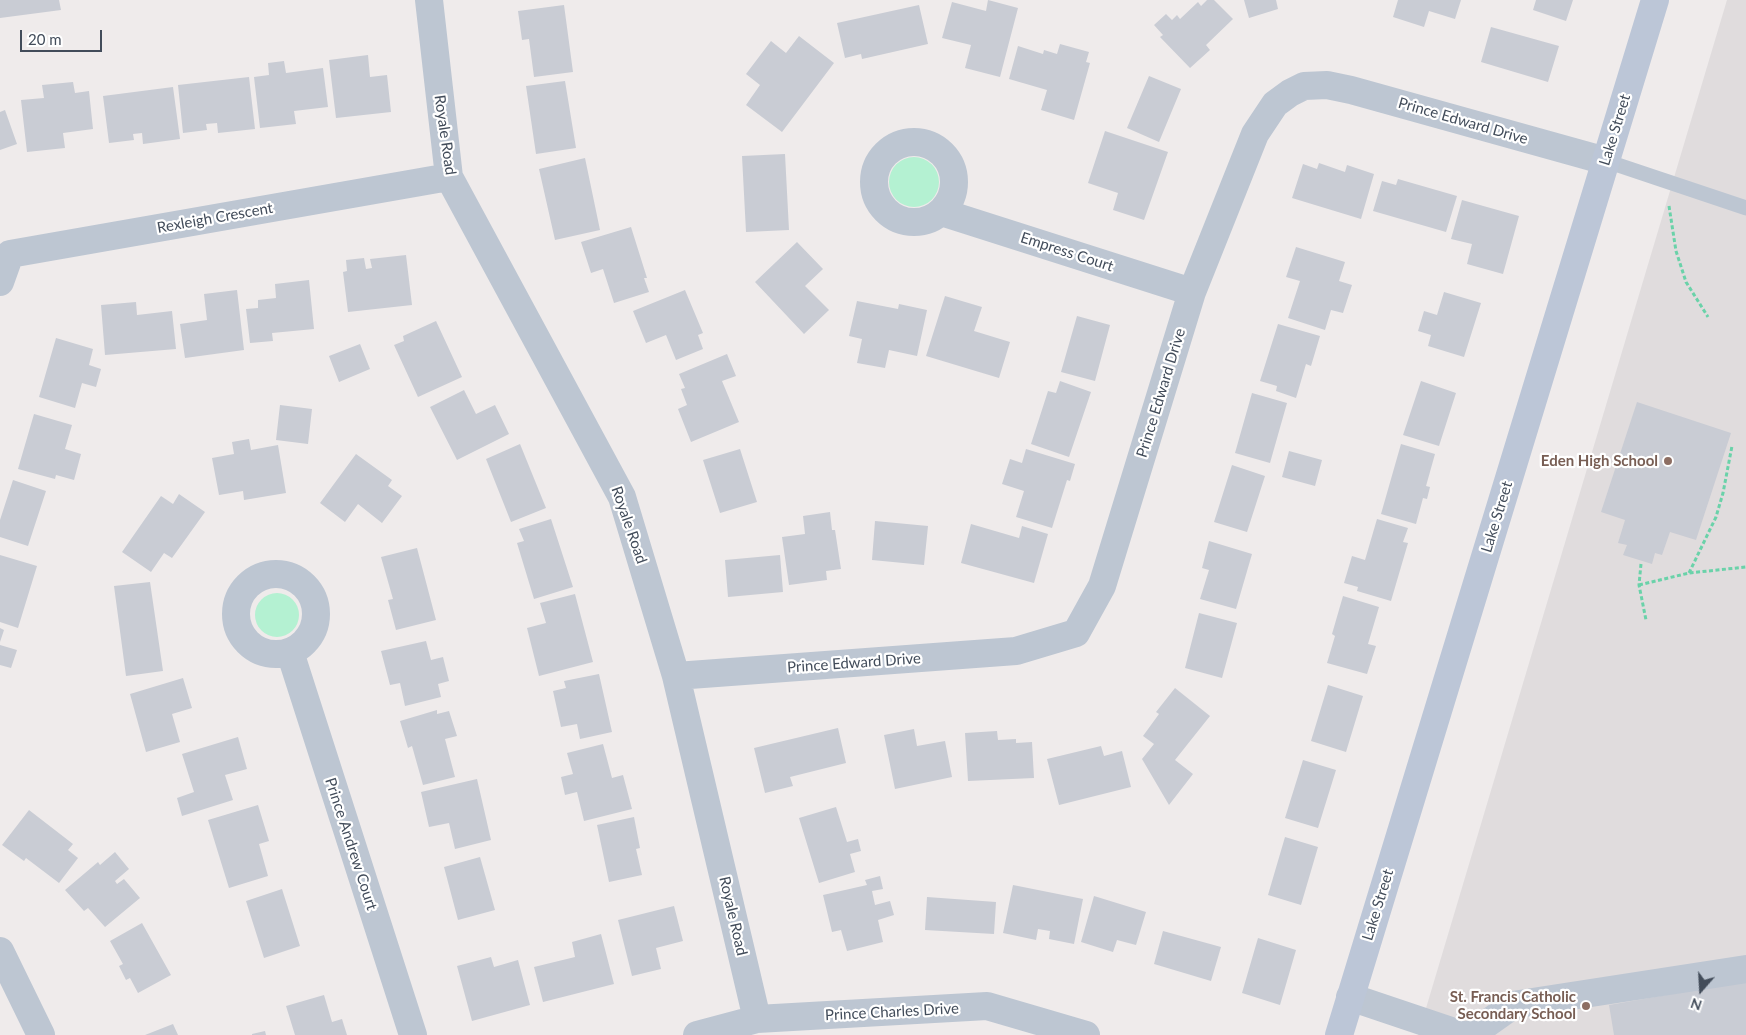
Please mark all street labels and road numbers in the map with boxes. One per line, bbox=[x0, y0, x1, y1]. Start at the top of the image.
street label: Lake Street bbox=[1596, 92, 1634, 168]
street label: Royale Road bbox=[430, 94, 460, 176]
street label: Prince Edward Drive bbox=[1396, 94, 1530, 148]
street label: Rexleigh Crescent bbox=[156, 199, 274, 237]
street label: Empress Court bbox=[1018, 229, 1116, 275]
street label: Prince Edward Drive bbox=[1133, 326, 1189, 460]
street label: Lake Street bbox=[1478, 479, 1516, 555]
street label: Royale Road bbox=[607, 484, 651, 566]
street label: Prince Edward Drive bbox=[786, 649, 922, 677]
street label: Prince Andrew Court bbox=[321, 776, 381, 912]
street label: Lake Street bbox=[1359, 867, 1397, 943]
street label: Royale Road bbox=[715, 875, 751, 957]
street label: Prince Charles Drive bbox=[825, 1000, 959, 1024]

